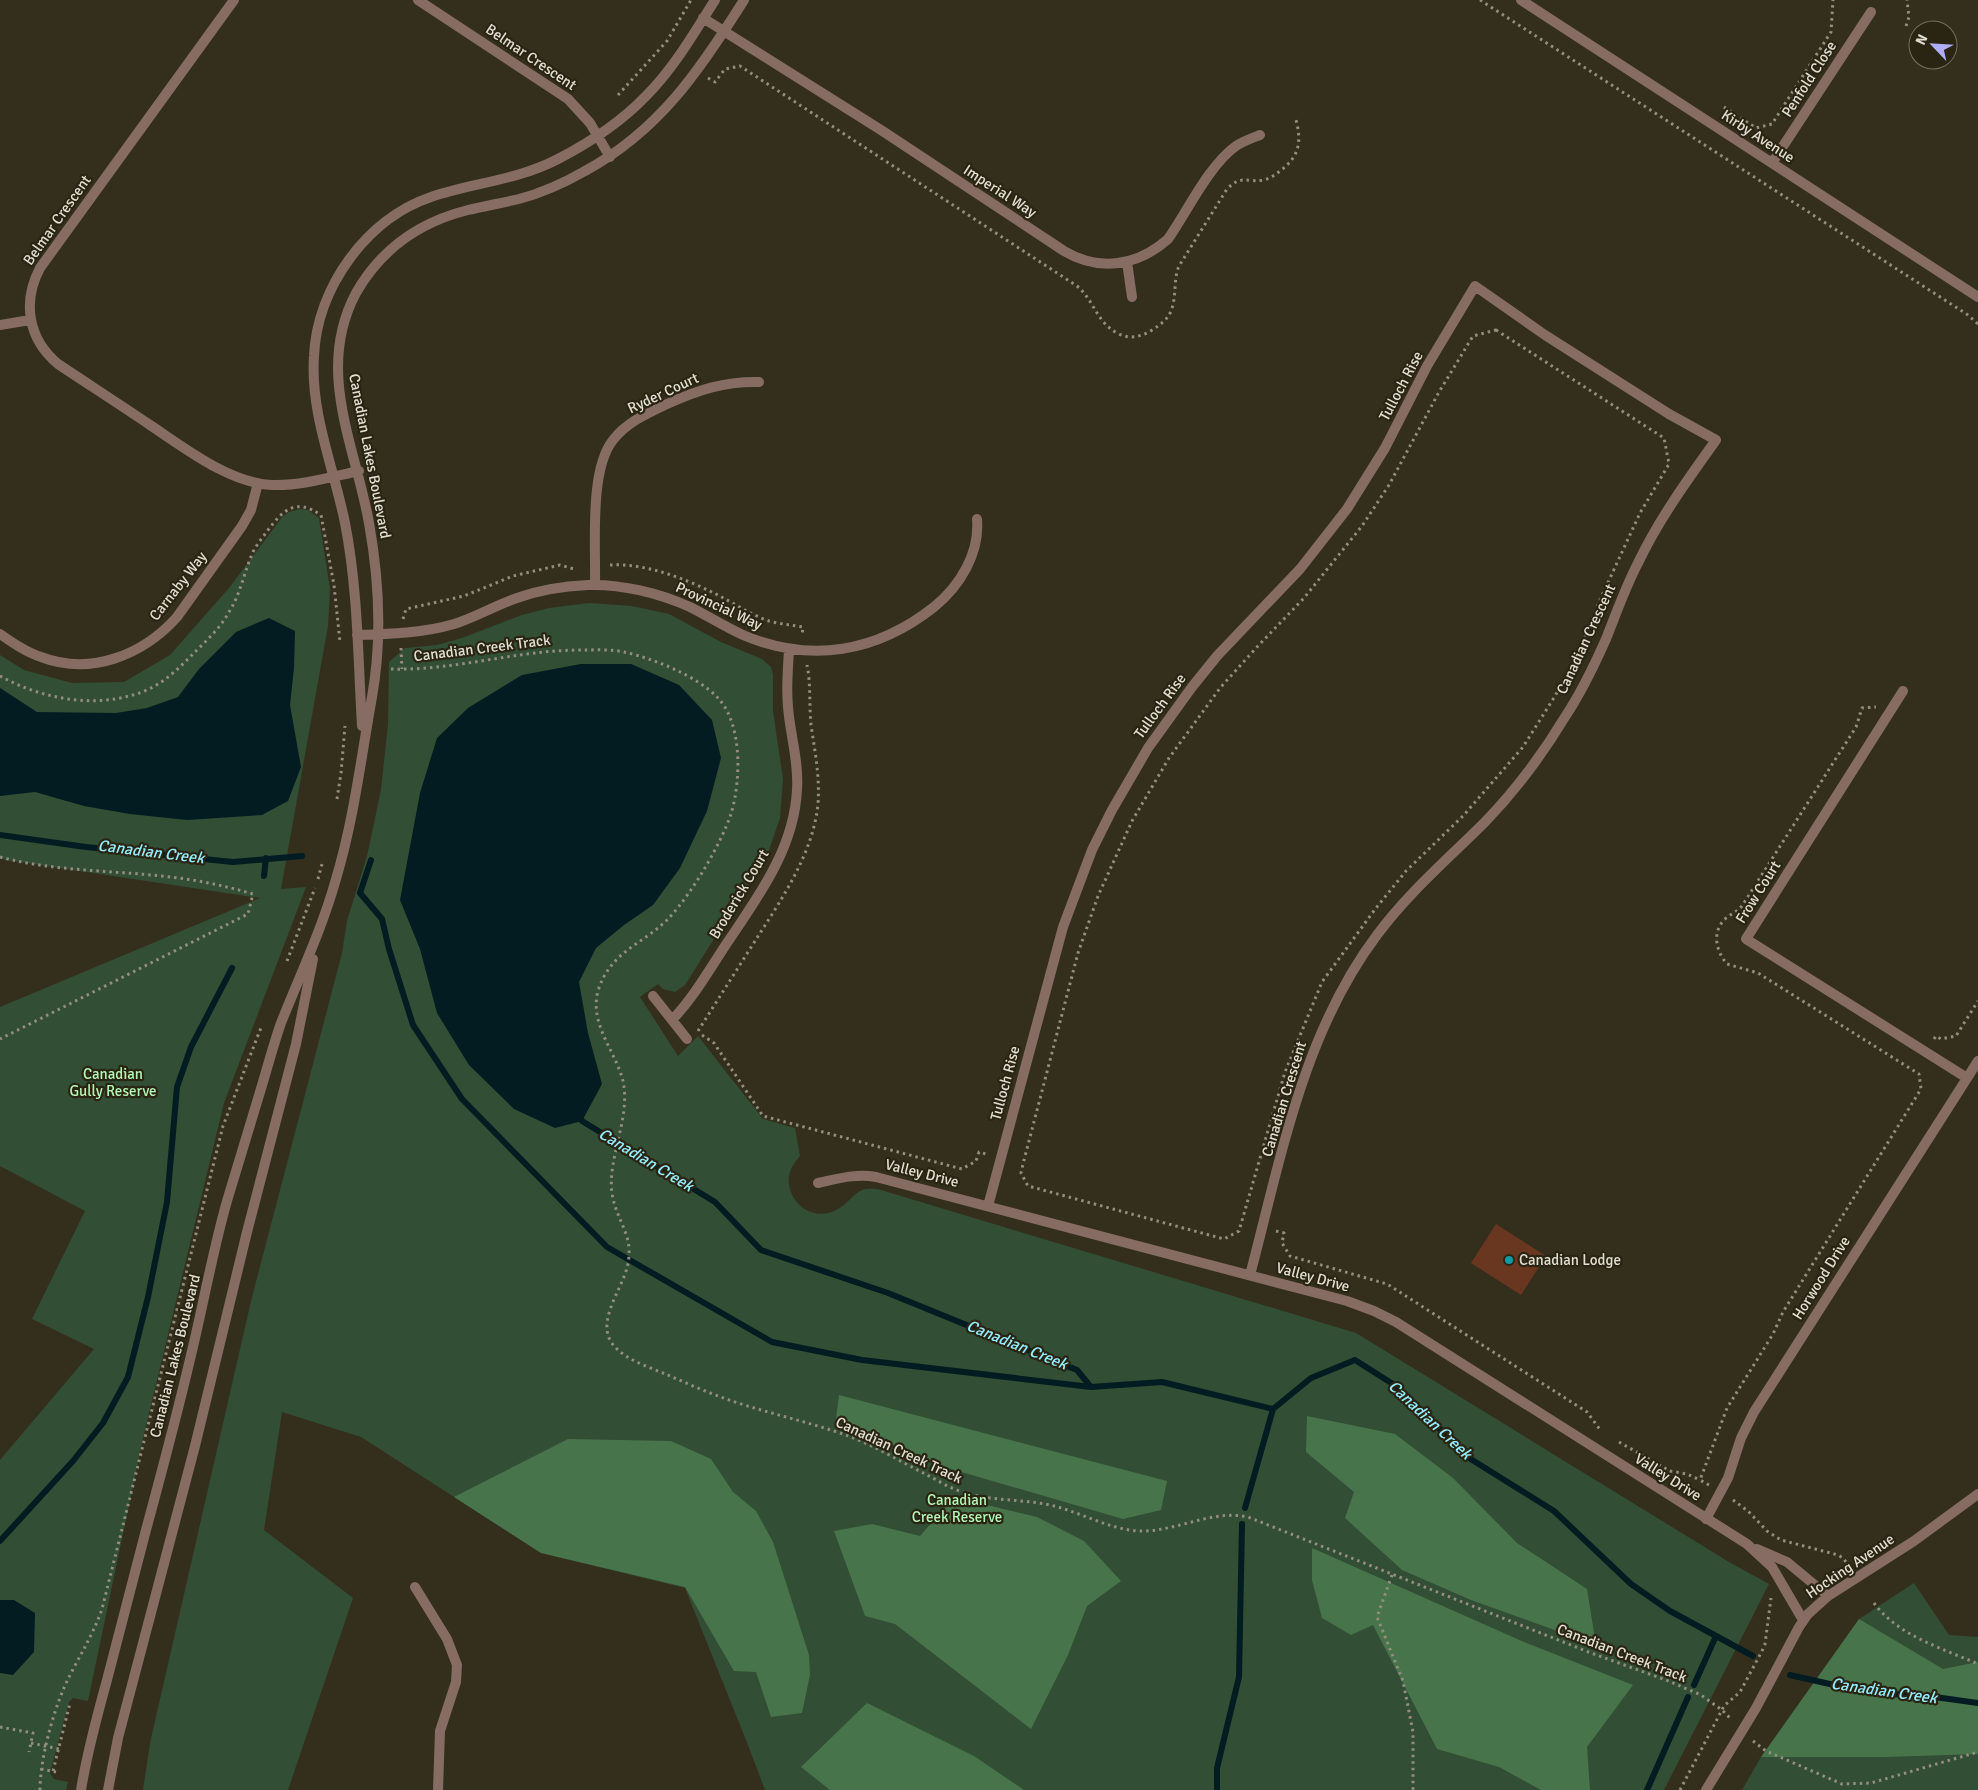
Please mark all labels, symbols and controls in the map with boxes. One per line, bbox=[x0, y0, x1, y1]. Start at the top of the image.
street label: Belmar Crescent bbox=[482, 20, 580, 94]
north arrow bbox=[1908, 20, 1958, 70]
text: N bbox=[1912, 32, 1931, 48]
street label: Penfold Close bbox=[1778, 38, 1840, 120]
street label: Kirby Avenue bbox=[1718, 106, 1798, 166]
street label: Imperial Way bbox=[960, 161, 1040, 221]
street label: Belmar Crescent bbox=[19, 172, 95, 268]
street label: Tulloch Rise bbox=[1375, 348, 1427, 424]
street label: Ryder Court bbox=[625, 369, 701, 417]
street label: Canadian Lakes Boulevard bbox=[345, 372, 395, 540]
street label: Carnaby Way bbox=[145, 548, 211, 624]
street label: Provincial Way bbox=[673, 578, 765, 634]
street label: Canadian Crescent bbox=[1553, 581, 1619, 697]
street label: Canadian Creek Track bbox=[413, 631, 552, 665]
street label: Tulloch Rise bbox=[1130, 670, 1190, 742]
water label: Canadian Creek bbox=[97, 836, 207, 869]
street label: Broderick Court bbox=[705, 846, 773, 942]
street label: Frow Court bbox=[1732, 857, 1784, 927]
street label: Canadian Crescent bbox=[1258, 1039, 1310, 1159]
street label: Tulloch Rise bbox=[986, 1044, 1024, 1122]
park label: Canadian Gully Reserve bbox=[69, 1065, 157, 1100]
water label: Canadian Creek bbox=[595, 1124, 699, 1197]
street label: Valley Drive bbox=[883, 1155, 961, 1191]
street label: Horwood Drive bbox=[1788, 1233, 1854, 1323]
place label: Canadian Lodge bbox=[1519, 1251, 1621, 1269]
marker: Canadian Lodge bbox=[1503, 1254, 1515, 1266]
street label: Valley Drive bbox=[1274, 1259, 1352, 1295]
street label: Canadian Lakes Boulevard bbox=[146, 1272, 204, 1440]
water label: Canadian Creek bbox=[964, 1316, 1072, 1375]
water label: Canadian Creek bbox=[1384, 1376, 1477, 1465]
street label: Canadian Creek Track bbox=[833, 1413, 966, 1487]
street label: Valley Drive bbox=[1631, 1449, 1705, 1505]
park label: Canadian Creek Reserve bbox=[912, 1491, 1002, 1526]
street label: Hocking Avenue bbox=[1802, 1530, 1898, 1602]
street label: Canadian Creek Track bbox=[1554, 1620, 1690, 1686]
water label: Canadian Creek bbox=[1830, 1674, 1940, 1709]

